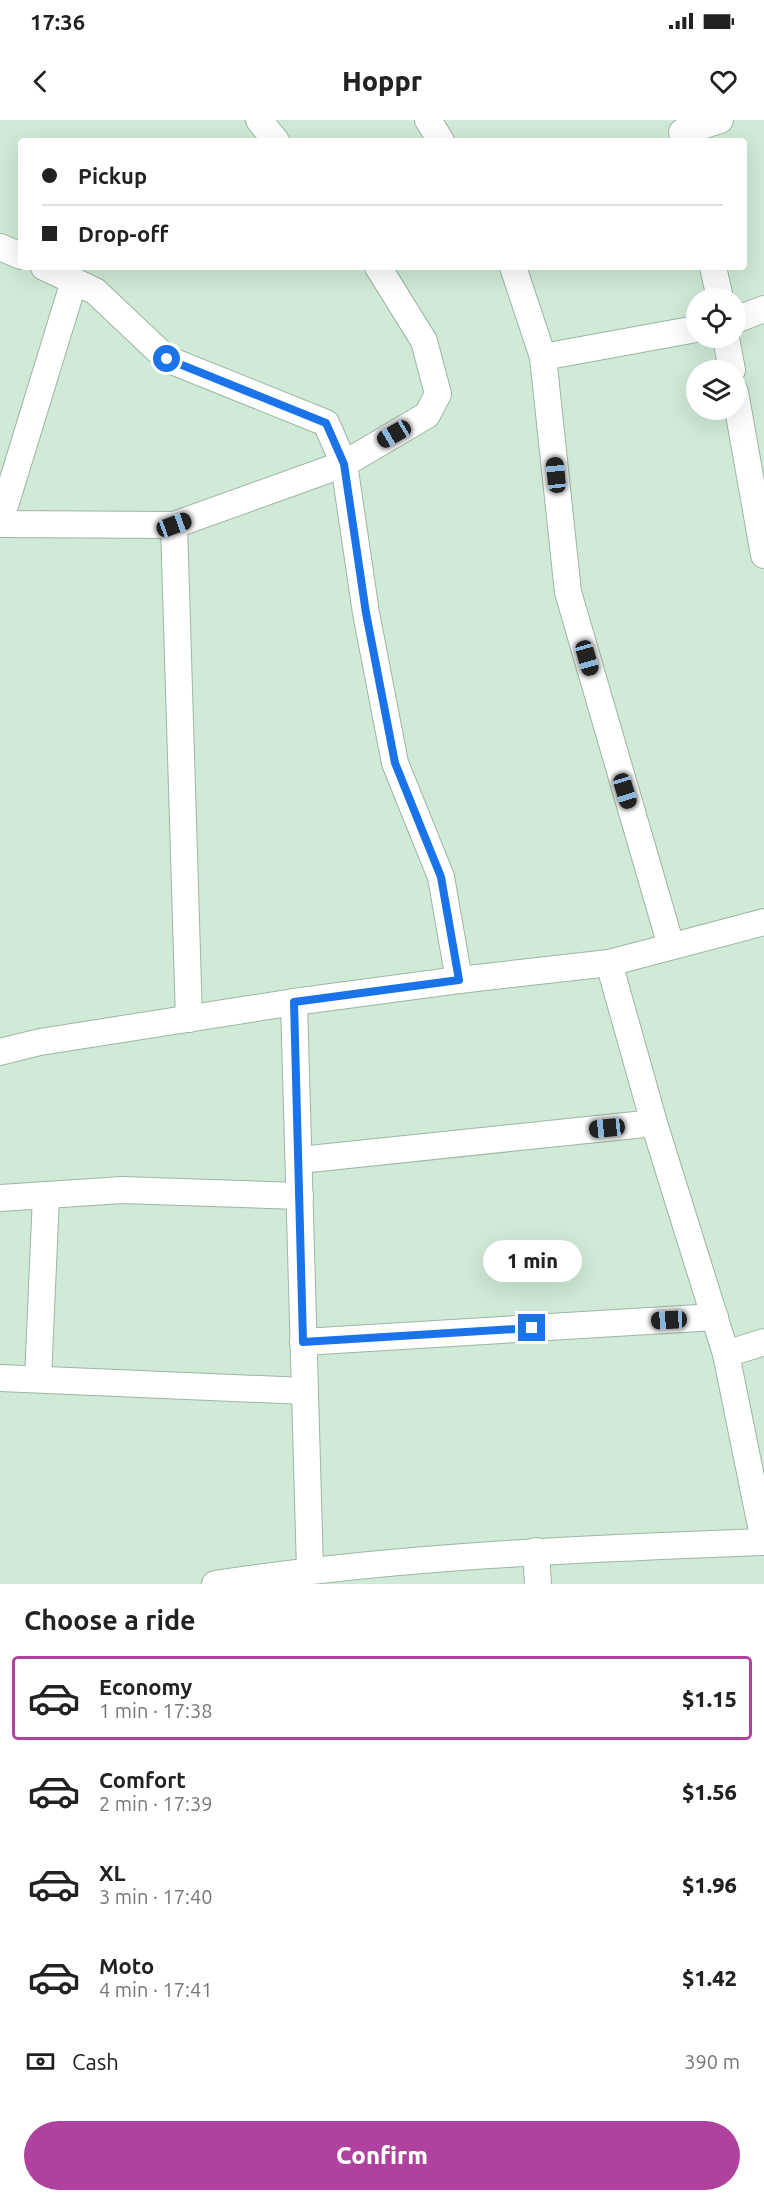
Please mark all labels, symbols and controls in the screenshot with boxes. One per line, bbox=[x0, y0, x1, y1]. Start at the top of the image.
text: 17:36 bbox=[30, 9, 85, 34]
icon: back bbox=[24, 65, 57, 98]
icon: heart bbox=[707, 65, 740, 98]
text: Hoppr bbox=[342, 66, 422, 96]
text: Pickup bbox=[78, 163, 147, 188]
text: Drop-off bbox=[78, 221, 168, 246]
map controls bbox=[686, 288, 746, 420]
button: locate bbox=[686, 288, 746, 348]
route start bbox=[153, 345, 180, 372]
button: layers bbox=[686, 360, 746, 420]
car bbox=[374, 417, 414, 451]
car bbox=[545, 456, 567, 494]
car bbox=[154, 510, 194, 540]
car bbox=[573, 638, 601, 678]
car bbox=[611, 771, 639, 811]
car bbox=[588, 1117, 626, 1139]
callout: 1 min bbox=[482, 1241, 582, 1283]
text: 1 min bbox=[507, 1249, 558, 1272]
car bbox=[651, 1310, 687, 1330]
route end bbox=[518, 1314, 545, 1341]
text: Choose a ride bbox=[24, 1605, 196, 1635]
icon: car bbox=[27, 1671, 81, 1725]
text: Economy bbox=[99, 1674, 192, 1699]
text: $1.15 bbox=[682, 1686, 737, 1711]
text: 1 min · 17:38 bbox=[99, 1699, 213, 1722]
icon: car bbox=[27, 1764, 81, 1818]
text: Comfort bbox=[99, 1767, 186, 1792]
text: $1.56 bbox=[682, 1779, 737, 1804]
text: 2 min · 17:39 bbox=[99, 1792, 213, 1815]
icon: car bbox=[27, 1857, 81, 1911]
text: XL bbox=[99, 1860, 126, 1885]
text: $1.96 bbox=[682, 1872, 737, 1897]
text: 3 min · 17:40 bbox=[99, 1885, 213, 1908]
icon: car bbox=[27, 1950, 81, 2004]
text: Moto bbox=[99, 1953, 154, 1978]
text: $1.42 bbox=[682, 1965, 737, 1990]
text: 4 min · 17:41 bbox=[99, 1978, 213, 2001]
icon: cash bbox=[24, 2045, 57, 2078]
text: Cash bbox=[72, 2049, 119, 2074]
text: 390 m bbox=[684, 2050, 740, 2073]
button: Confirm bbox=[24, 2121, 740, 2190]

